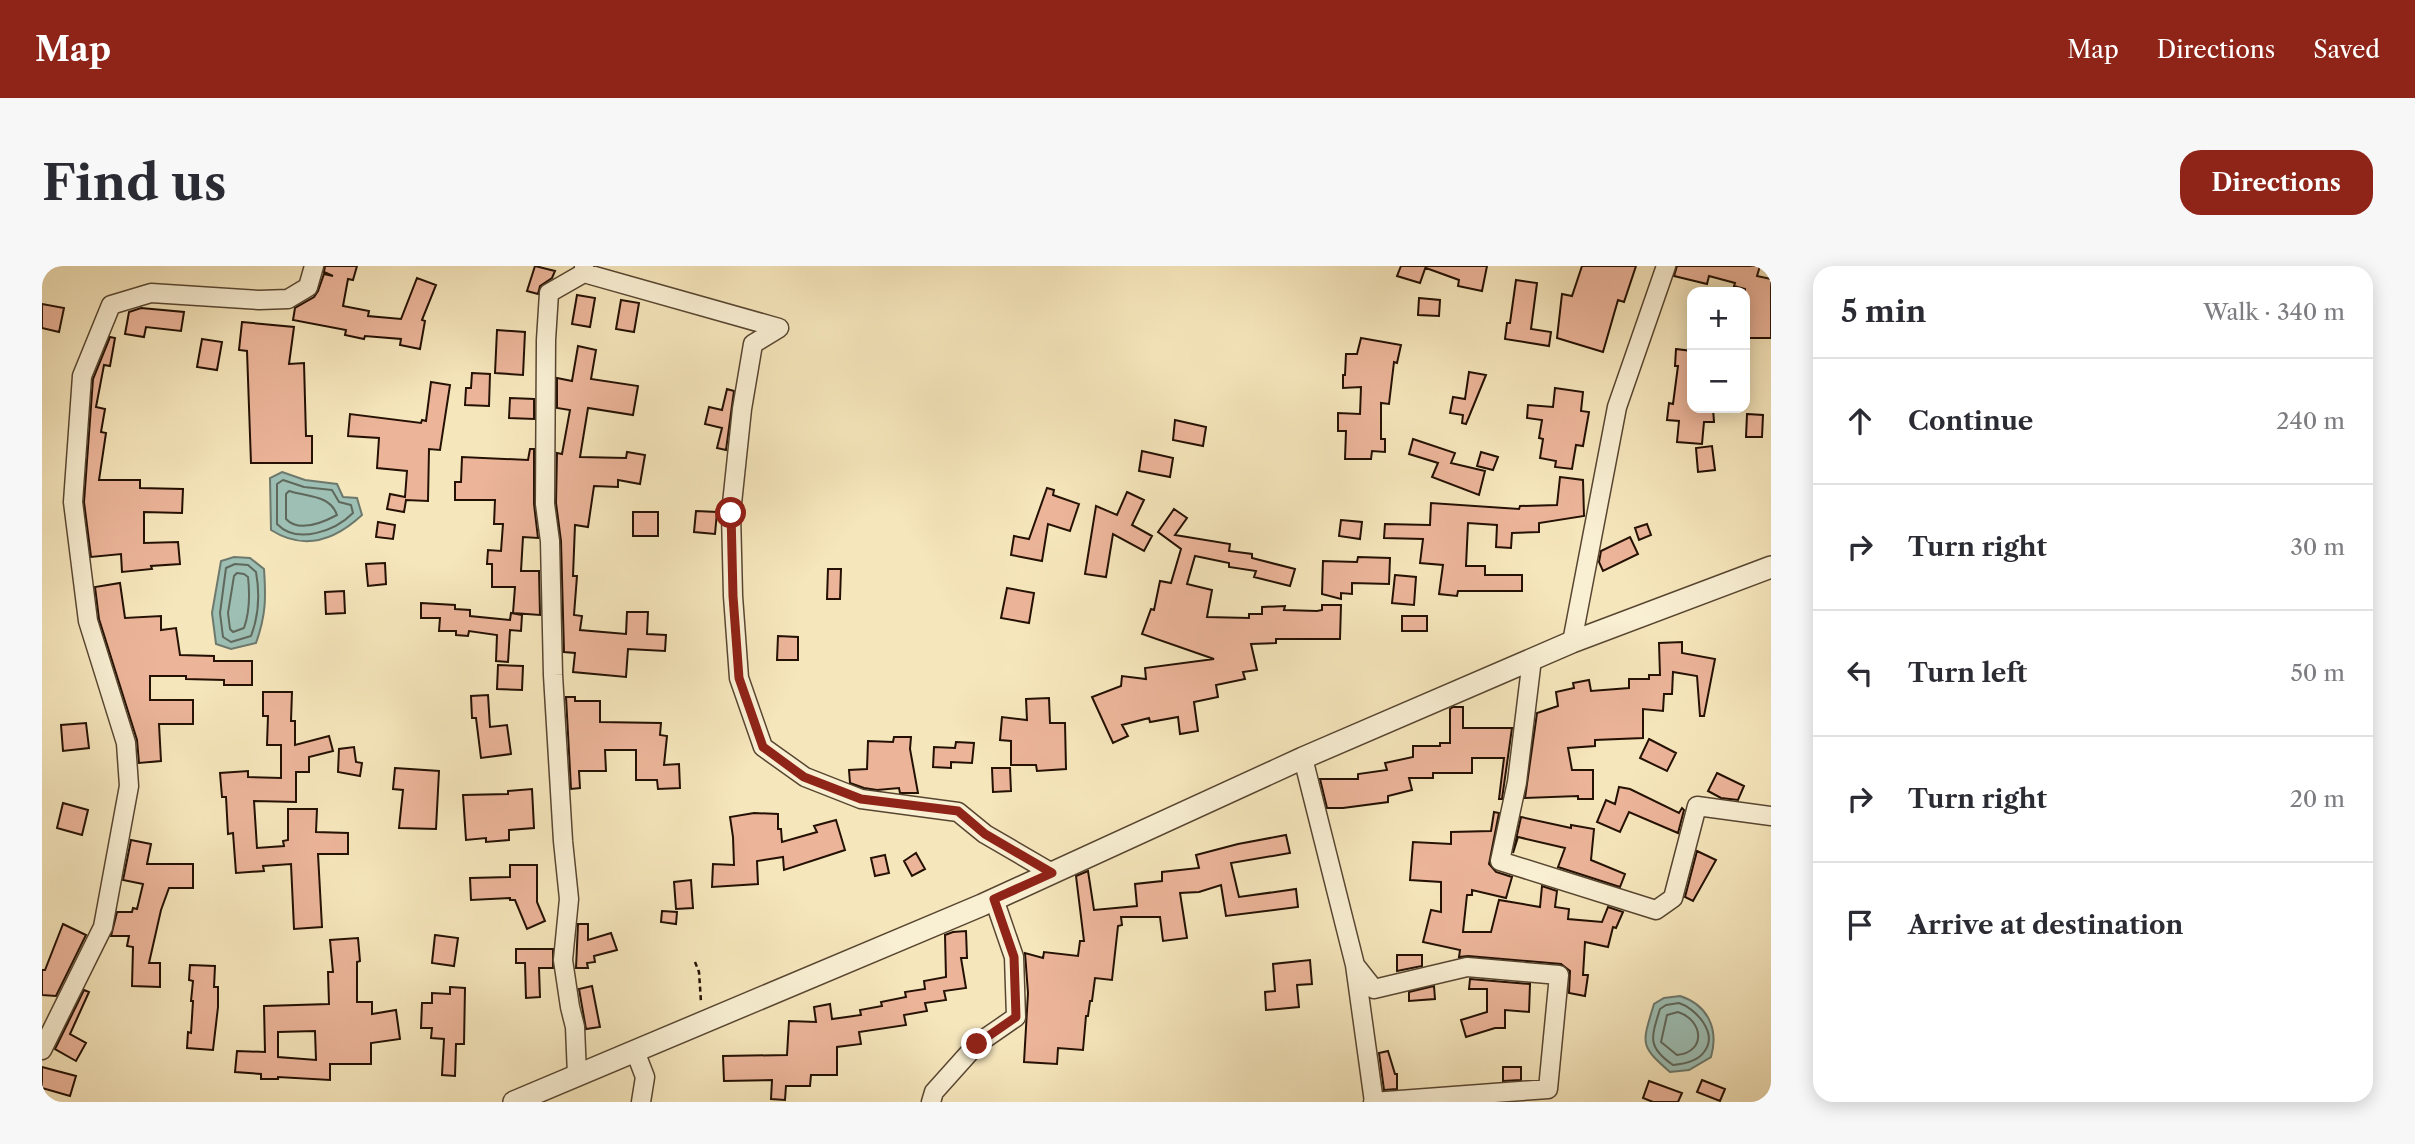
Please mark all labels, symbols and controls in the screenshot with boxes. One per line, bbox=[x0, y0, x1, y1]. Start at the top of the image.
text: Map bbox=[35, 29, 111, 70]
text: Map bbox=[2067, 35, 2119, 64]
text: Directions bbox=[2157, 35, 2275, 64]
text: Saved bbox=[2313, 35, 2380, 64]
button: Directions bbox=[2180, 150, 2373, 215]
text: Find us bbox=[42, 152, 226, 213]
map controls bbox=[1687, 287, 1750, 413]
button: + bbox=[1687, 287, 1750, 350]
text: 5 min bbox=[1841, 293, 1926, 330]
text: Walk · 340 m bbox=[2203, 298, 2345, 326]
button: − bbox=[1687, 350, 1750, 413]
icon: ahead bbox=[1841, 402, 1879, 440]
text: Continue bbox=[1908, 405, 2033, 437]
text: 240 m bbox=[2276, 407, 2345, 435]
route start bbox=[715, 497, 746, 528]
icon: right bbox=[1841, 528, 1879, 566]
text: Turn right bbox=[1908, 531, 2047, 563]
text: 30 m bbox=[2290, 533, 2345, 561]
icon: left bbox=[1841, 654, 1879, 692]
text: Turn left bbox=[1908, 657, 2027, 689]
text: 50 m bbox=[2290, 659, 2345, 687]
icon: right bbox=[1841, 780, 1879, 818]
text: Turn right bbox=[1908, 783, 2047, 815]
text: 20 m bbox=[2290, 785, 2345, 813]
icon: arrive bbox=[1841, 906, 1879, 944]
text: Arrive at destination bbox=[1908, 909, 2183, 941]
route end bbox=[961, 1028, 992, 1059]

